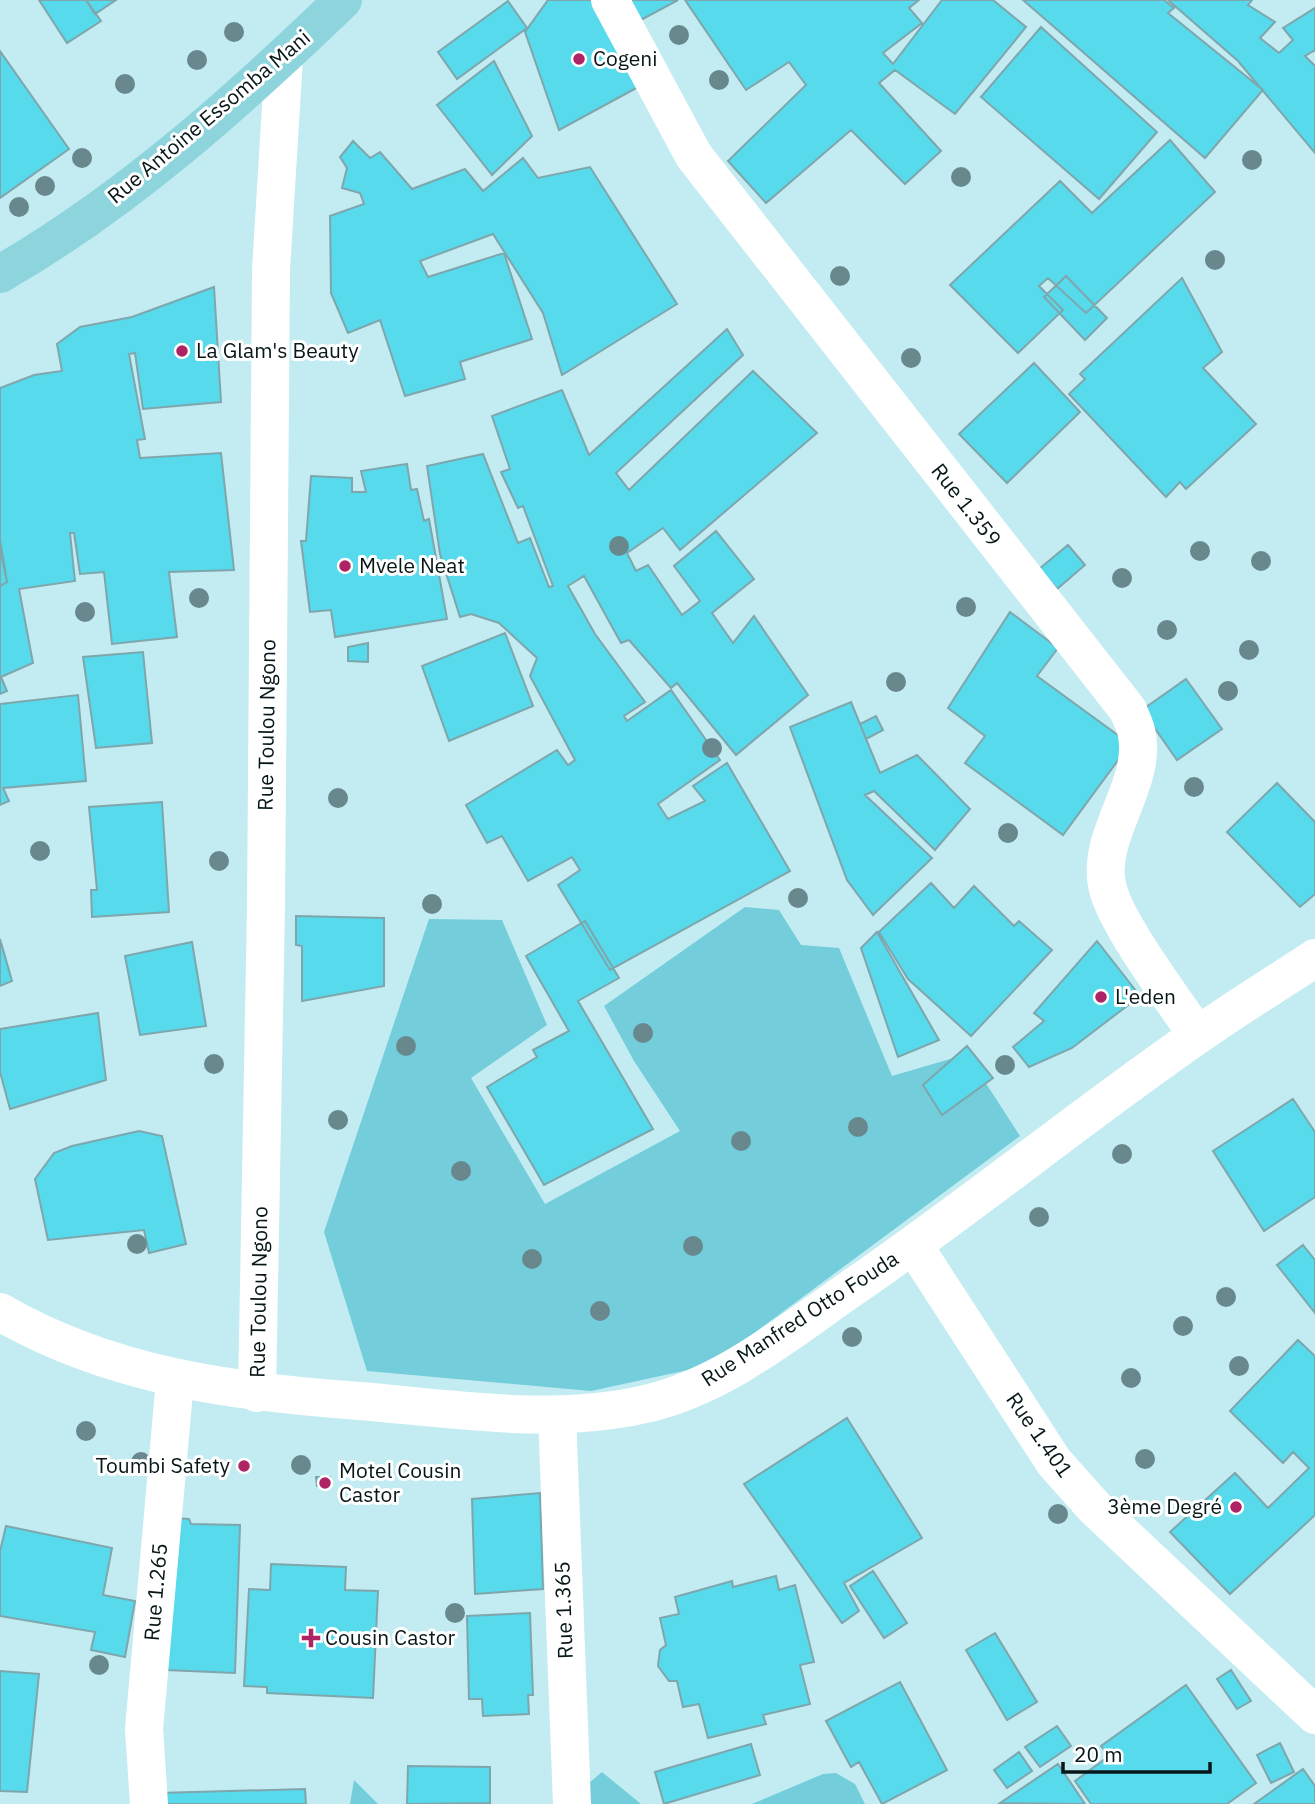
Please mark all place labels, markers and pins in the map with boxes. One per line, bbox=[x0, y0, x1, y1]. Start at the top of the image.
place label: Cogeni bbox=[593, 44, 657, 72]
marker: Cogeni bbox=[571, 51, 587, 67]
place label: La Glam's Beauty bbox=[196, 336, 359, 364]
marker: La Glam's Beauty bbox=[174, 343, 190, 359]
place label: Mvele Neat bbox=[359, 551, 465, 579]
marker: Mvele Neat bbox=[337, 558, 353, 574]
place label: L'eden bbox=[1115, 982, 1176, 1010]
marker: L'eden bbox=[1093, 989, 1109, 1005]
place label: Toumbi Safety bbox=[95, 1451, 231, 1479]
place label: Motel Cousin Castor bbox=[339, 1456, 461, 1508]
marker: Toumbi Safety bbox=[236, 1458, 252, 1474]
marker: Motel Cousin Castor bbox=[317, 1475, 333, 1491]
place label: 3ème Degré bbox=[1107, 1492, 1222, 1520]
marker: 3ème Degré bbox=[1228, 1499, 1244, 1515]
place label: Cousin Castor bbox=[325, 1623, 455, 1651]
marker: Cousin Castor bbox=[303, 1630, 319, 1646]

